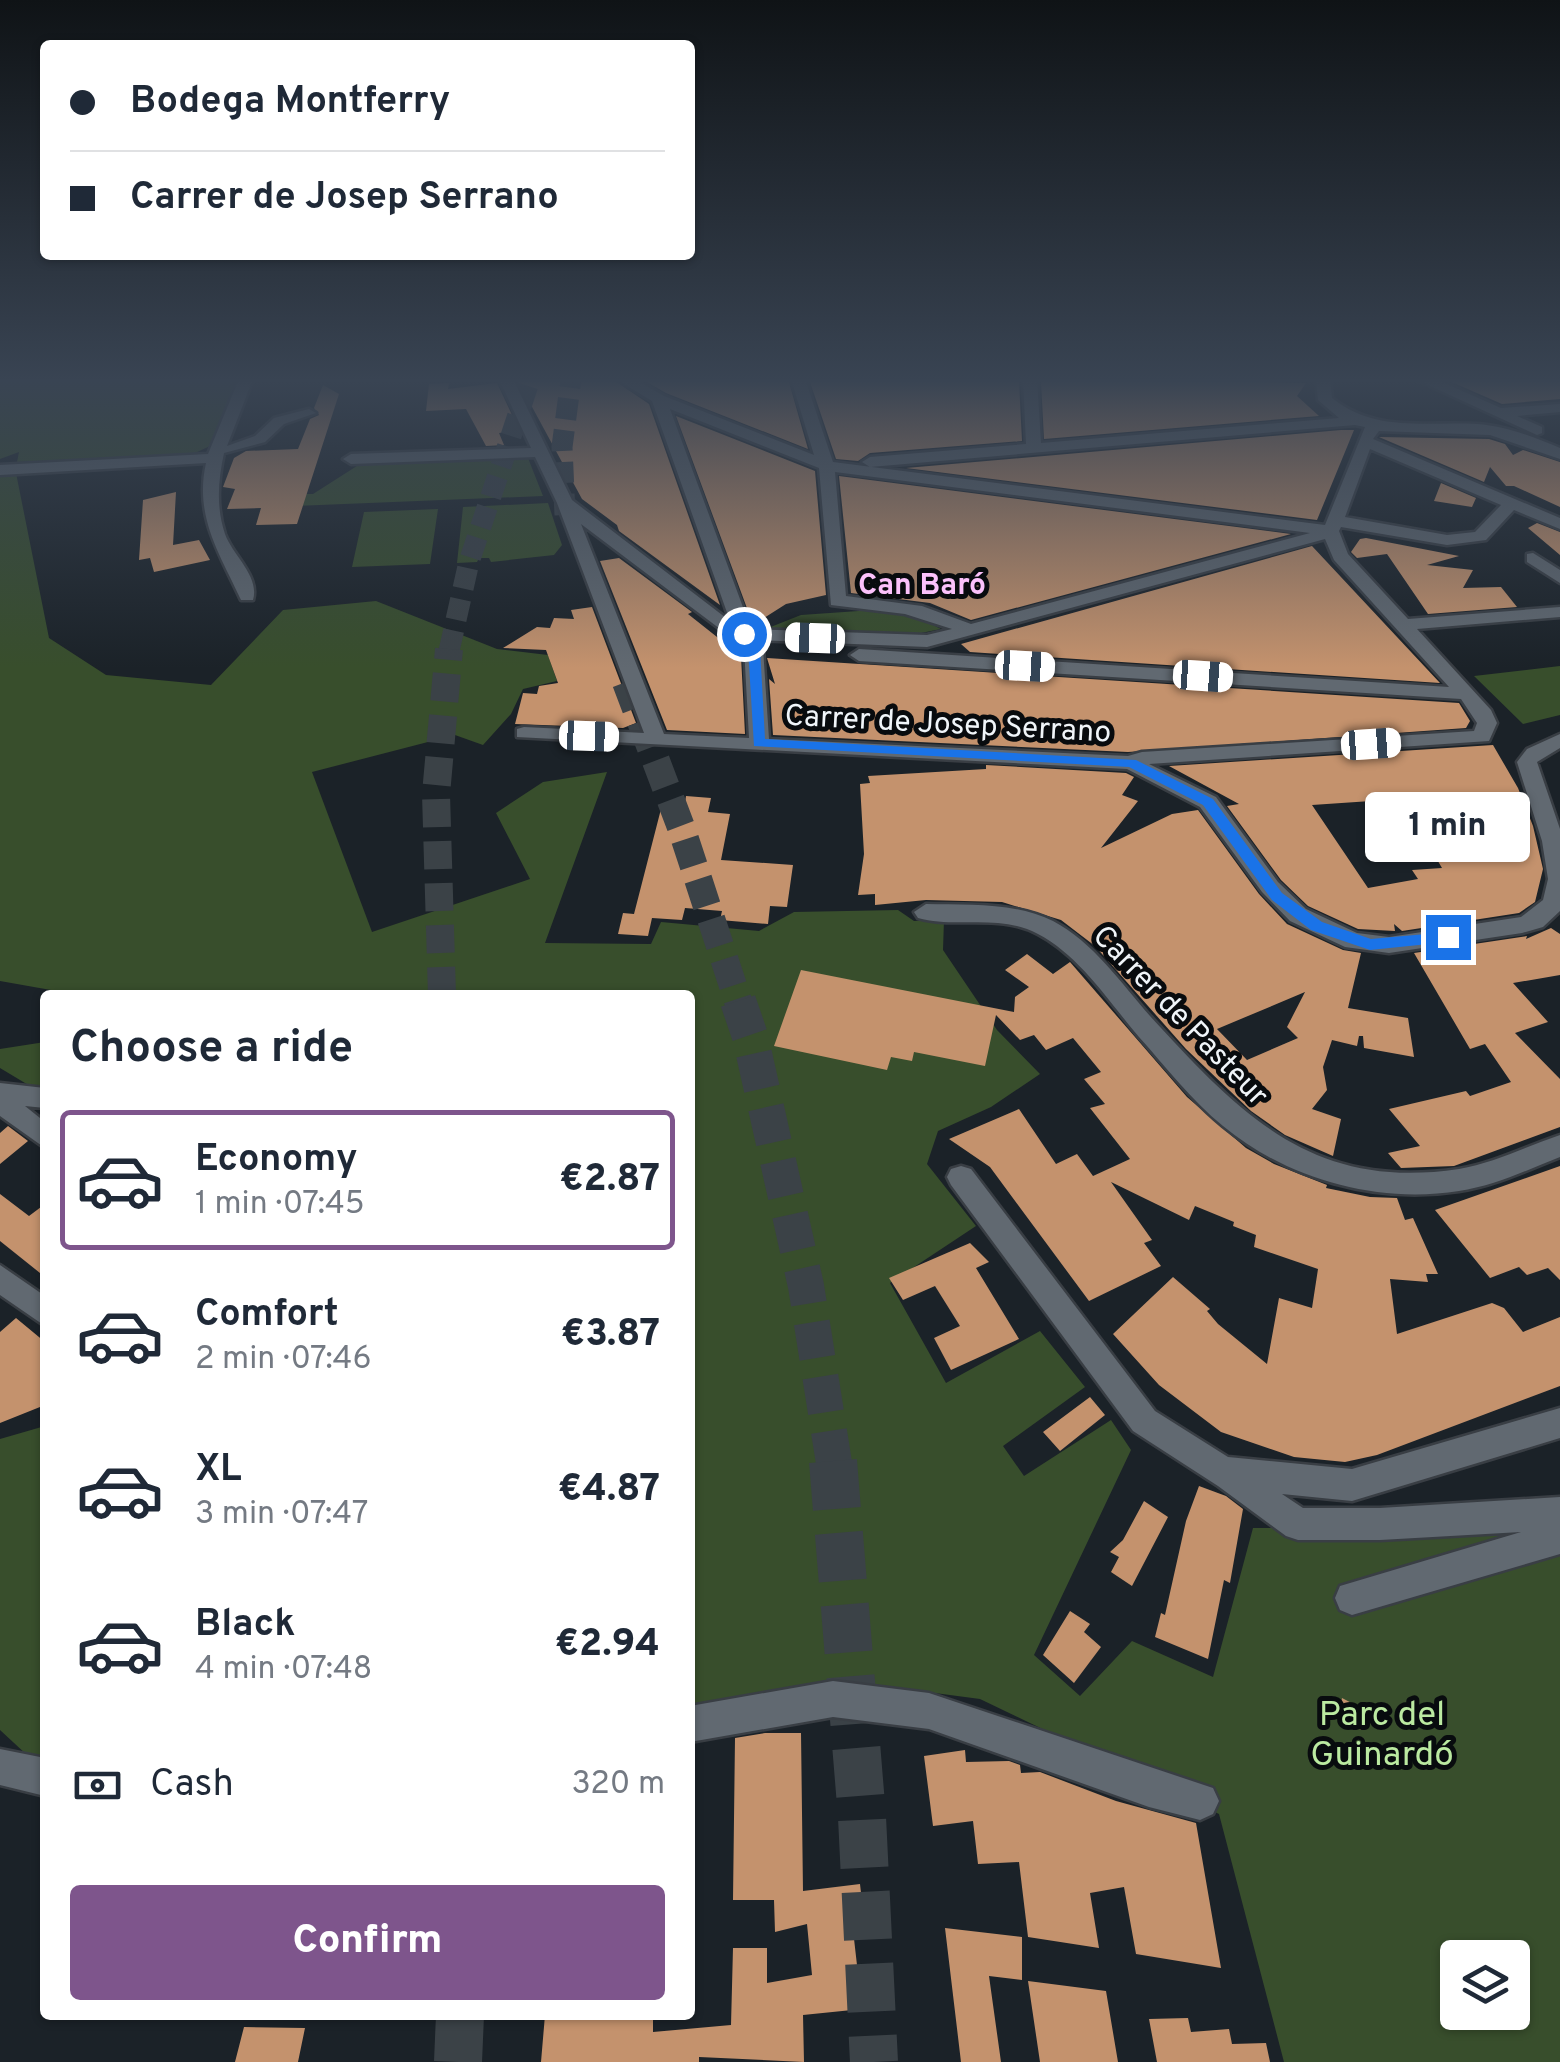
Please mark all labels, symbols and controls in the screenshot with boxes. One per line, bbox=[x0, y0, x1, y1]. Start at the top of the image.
text: Bodega Montferry bbox=[130, 78, 450, 127]
text: Carrer de Josep Serrano bbox=[130, 174, 559, 223]
district label: Can Baró bbox=[858, 568, 986, 605]
route start bbox=[722, 612, 767, 657]
car bbox=[784, 622, 846, 654]
car bbox=[994, 649, 1056, 683]
car bbox=[1172, 659, 1234, 693]
street label: Carrer de Josep Serrano bbox=[784, 698, 1112, 753]
car bbox=[558, 720, 620, 752]
car bbox=[1340, 727, 1402, 761]
callout: 1 min bbox=[1366, 792, 1530, 862]
text: 1 min bbox=[1408, 807, 1487, 847]
route end bbox=[1426, 915, 1471, 960]
street label: Carrer de Pasteur bbox=[1084, 919, 1275, 1115]
text: Choose a ride bbox=[70, 1021, 353, 1078]
icon: car bbox=[75, 1135, 165, 1225]
text: Economy bbox=[195, 1136, 357, 1185]
text: €2.87 bbox=[559, 1156, 660, 1205]
text: 1 min · 07:45 bbox=[195, 1185, 365, 1225]
icon: car bbox=[75, 1290, 165, 1380]
text: Comfort bbox=[195, 1291, 339, 1340]
text: €3.87 bbox=[561, 1311, 660, 1360]
text: 2 min · 07:46 bbox=[195, 1340, 372, 1380]
icon: car bbox=[75, 1445, 165, 1535]
text: XL bbox=[195, 1446, 242, 1495]
text: €4.87 bbox=[558, 1466, 660, 1515]
text: 3 min · 07:47 bbox=[195, 1495, 369, 1535]
icon: car bbox=[75, 1600, 165, 1690]
text: Black bbox=[195, 1601, 295, 1650]
text: €2.94 bbox=[555, 1621, 660, 1670]
text: 4 min · 07:48 bbox=[195, 1650, 372, 1690]
park label: Parc del Guinardó bbox=[1310, 1694, 1454, 1778]
icon: cash bbox=[70, 1758, 125, 1813]
text: Cash bbox=[150, 1761, 234, 1810]
text: 320 m bbox=[572, 1765, 665, 1805]
button: Confirm bbox=[70, 1885, 665, 2000]
map controls bbox=[1440, 1940, 1530, 2030]
button: layers bbox=[1440, 1940, 1530, 2030]

